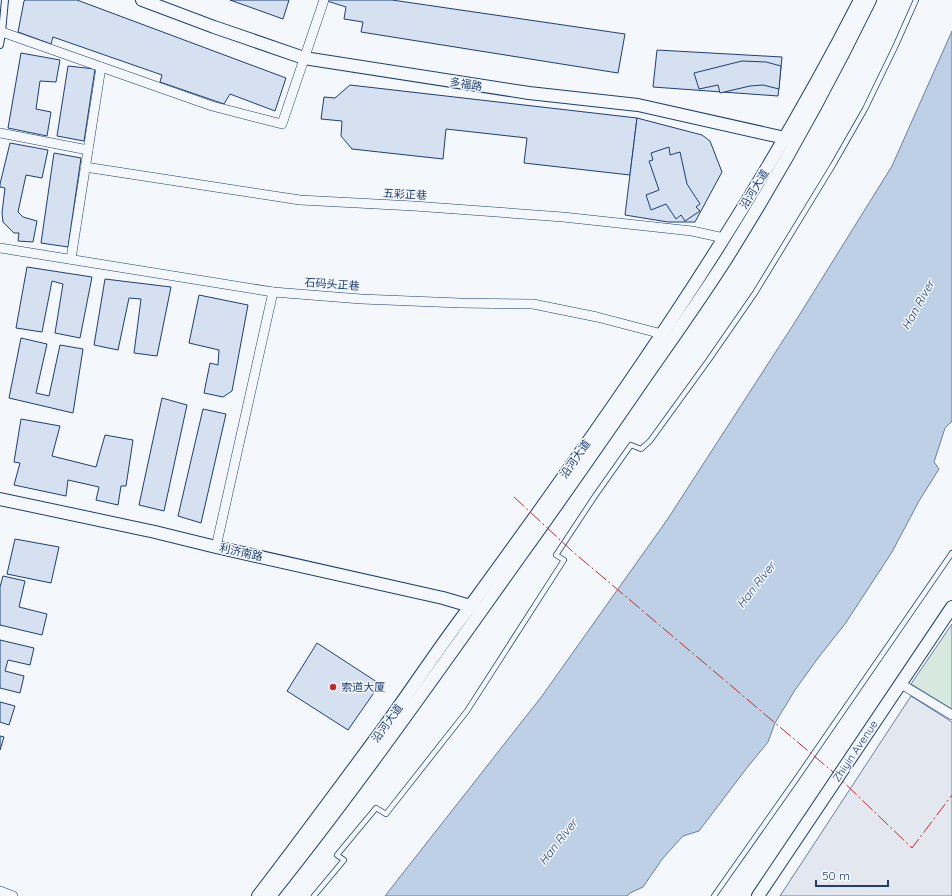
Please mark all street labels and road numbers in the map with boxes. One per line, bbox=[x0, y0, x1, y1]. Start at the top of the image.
street label: 多福路 bbox=[449, 75, 483, 93]
street label: 沿河大道 bbox=[736, 167, 772, 211]
street label: 五彩正巷 bbox=[383, 186, 427, 202]
street label: 石码头正巷 bbox=[304, 275, 360, 293]
street label: 沿河大道 bbox=[557, 437, 593, 481]
street label: 利济南路 bbox=[218, 541, 264, 563]
street label: 沿河大道 bbox=[368, 701, 406, 745]
street label: Zhiyin Avenue bbox=[829, 718, 881, 784]

